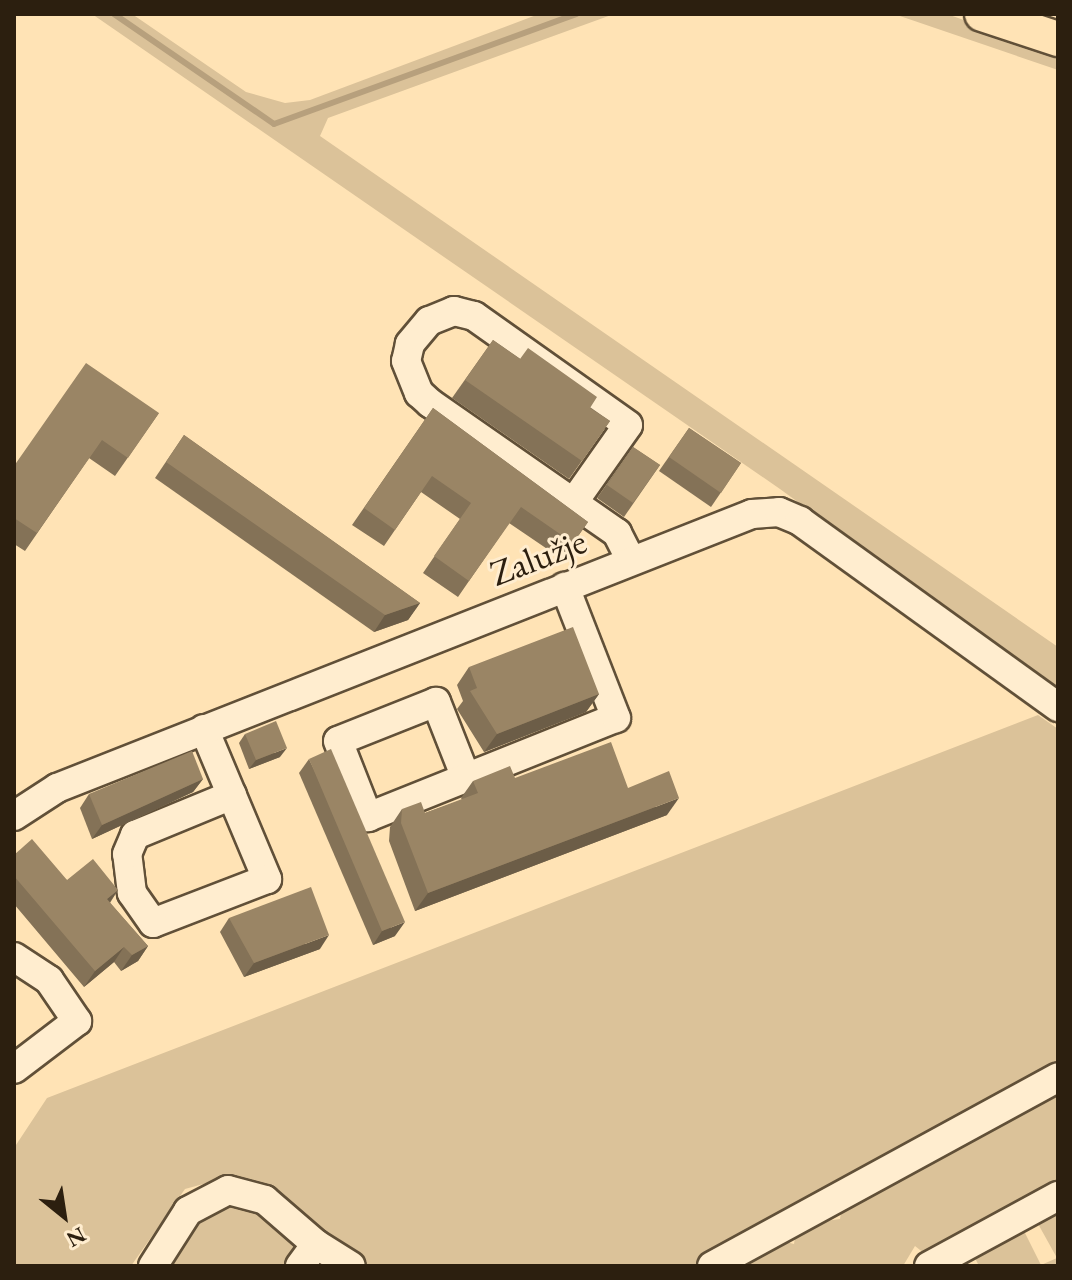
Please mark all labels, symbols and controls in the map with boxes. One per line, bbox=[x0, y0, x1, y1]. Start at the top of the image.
street label: Zalužje bbox=[484, 519, 592, 595]
north arrow bbox=[24, 1176, 104, 1256]
text: N bbox=[61, 1220, 91, 1254]

